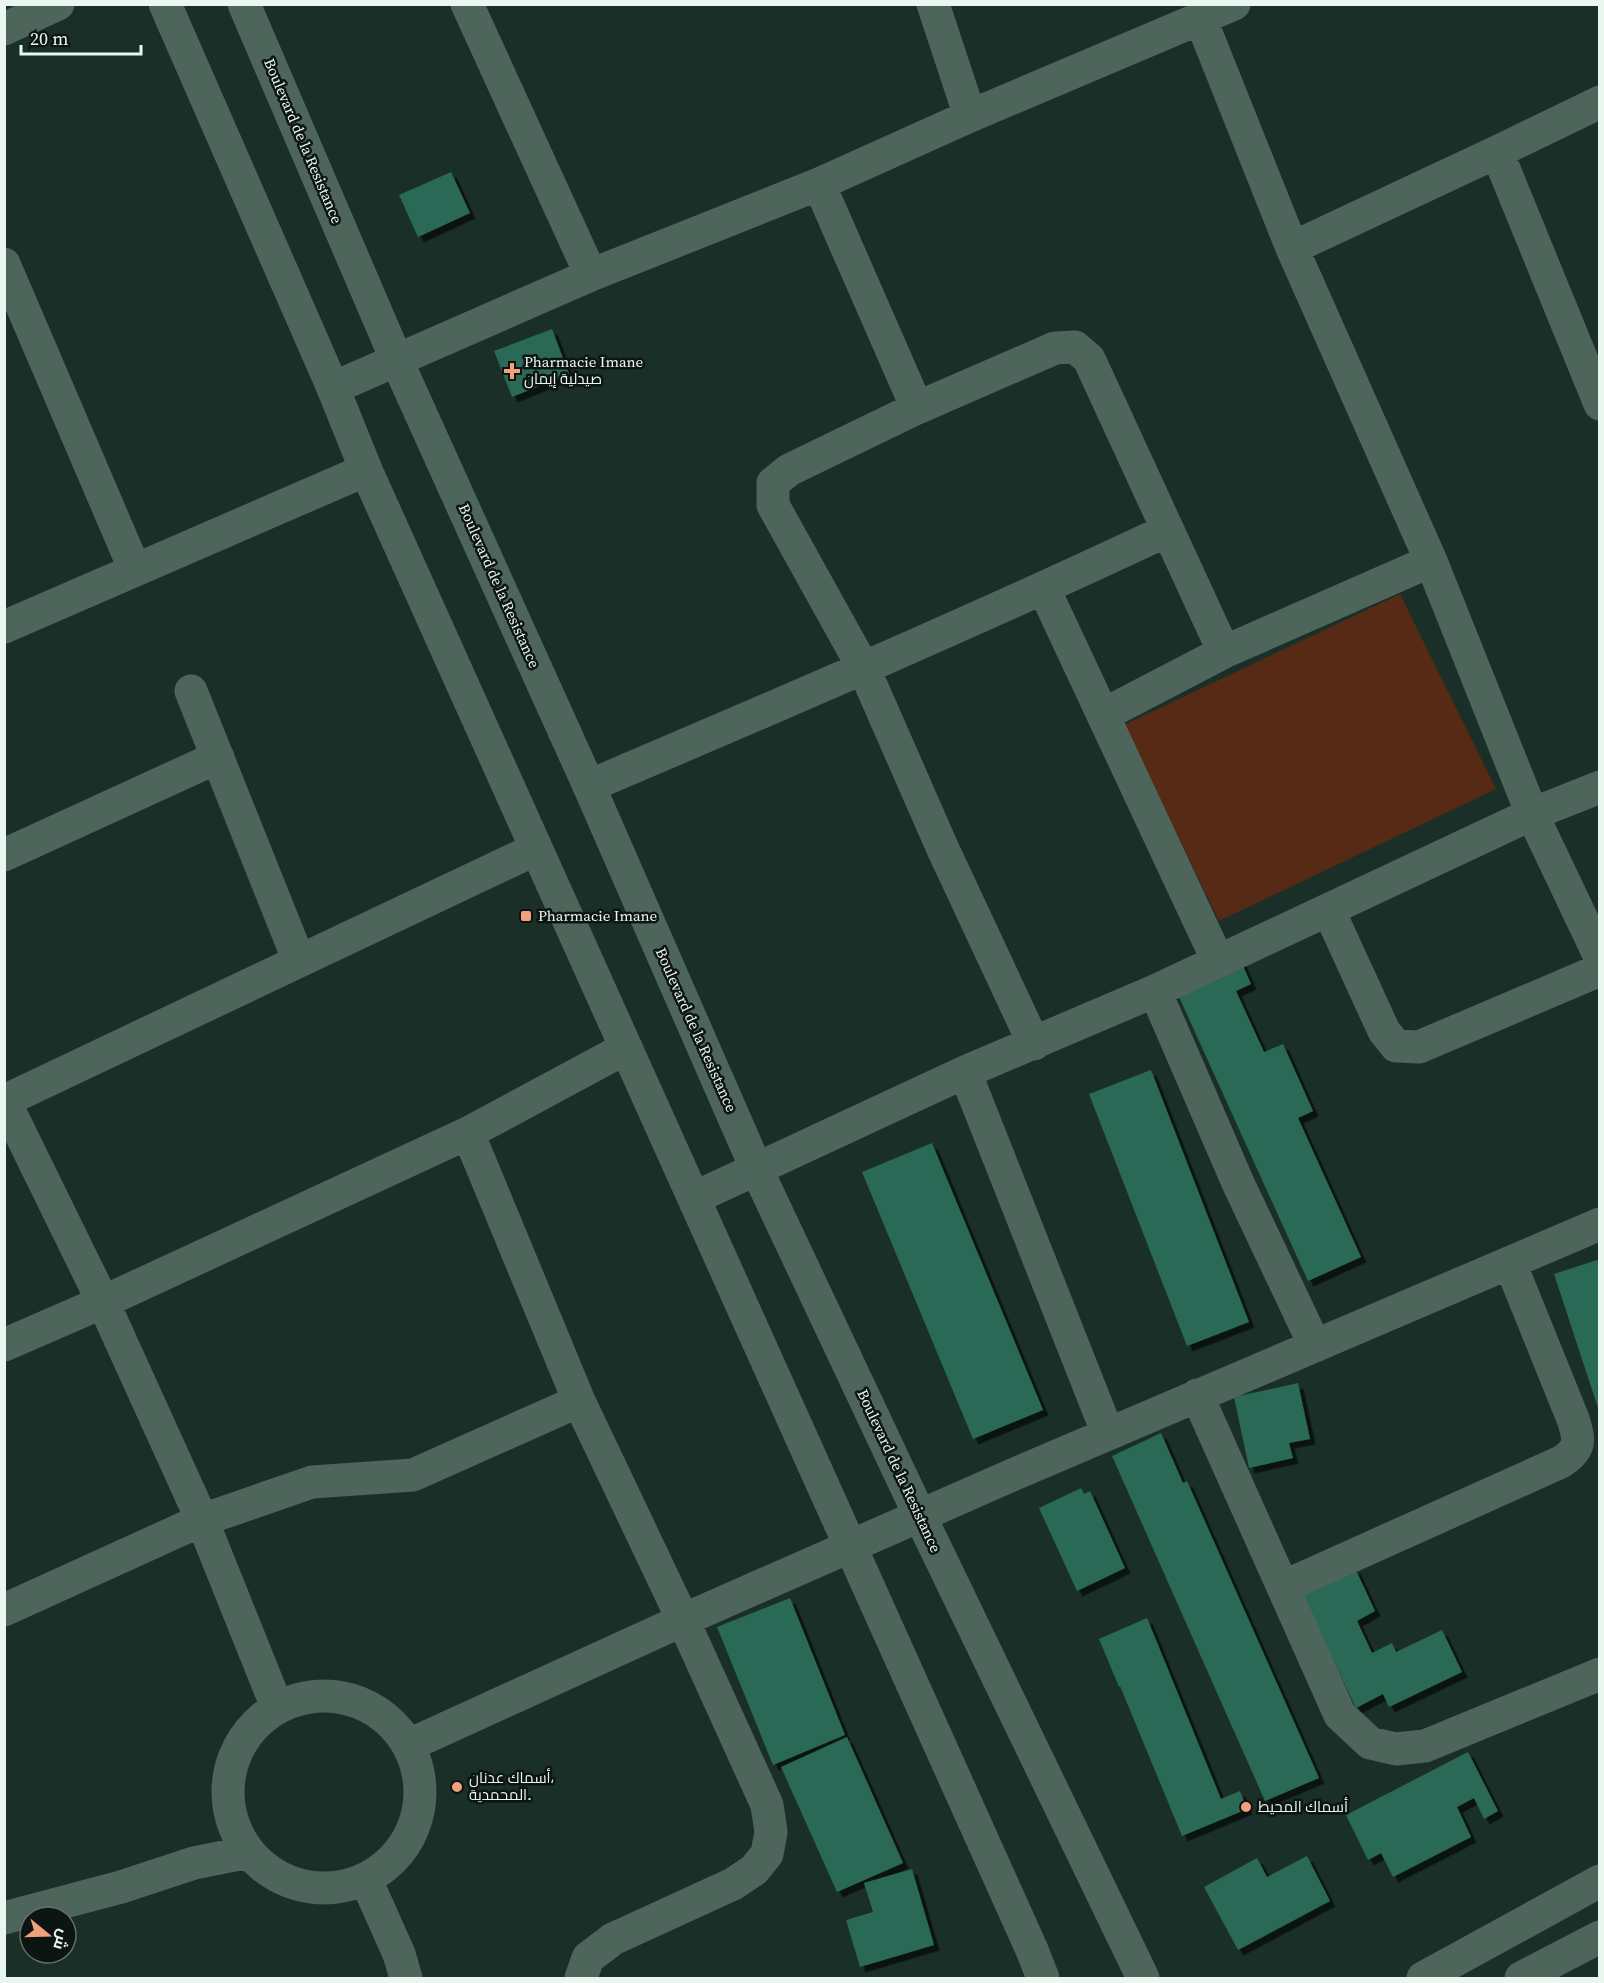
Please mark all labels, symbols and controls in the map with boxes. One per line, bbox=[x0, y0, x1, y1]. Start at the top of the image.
scale bar bbox=[21, 18, 141, 56]
text: 20 m bbox=[30, 26, 68, 51]
street label: Boulevard de la Resistance bbox=[259, 55, 348, 227]
place label: Pharmacie Imane صيدلية إيمان bbox=[524, 351, 644, 389]
marker: Pharmacie Imane صيدلية إيمان bbox=[505, 364, 519, 378]
street label: Boulevard de la Resistance bbox=[454, 500, 545, 672]
place label: Pharmacie Imane bbox=[538, 905, 658, 926]
marker: Pharmacie Imane bbox=[519, 909, 533, 923]
street label: Boulevard de la Resistance bbox=[651, 944, 742, 1116]
street label: Boulevard de la Resistance bbox=[852, 1386, 947, 1556]
place label: أسماك عدنان، المحمدية. bbox=[469, 1767, 554, 1805]
marker: أسماك عدنان، المحمدية. bbox=[450, 1780, 464, 1794]
place label: أسماك المحيط bbox=[1258, 1796, 1348, 1817]
marker: أسماك المحيط bbox=[1239, 1800, 1253, 1814]
north arrow bbox=[18, 1905, 78, 1965]
text: ش bbox=[48, 1927, 76, 1953]

